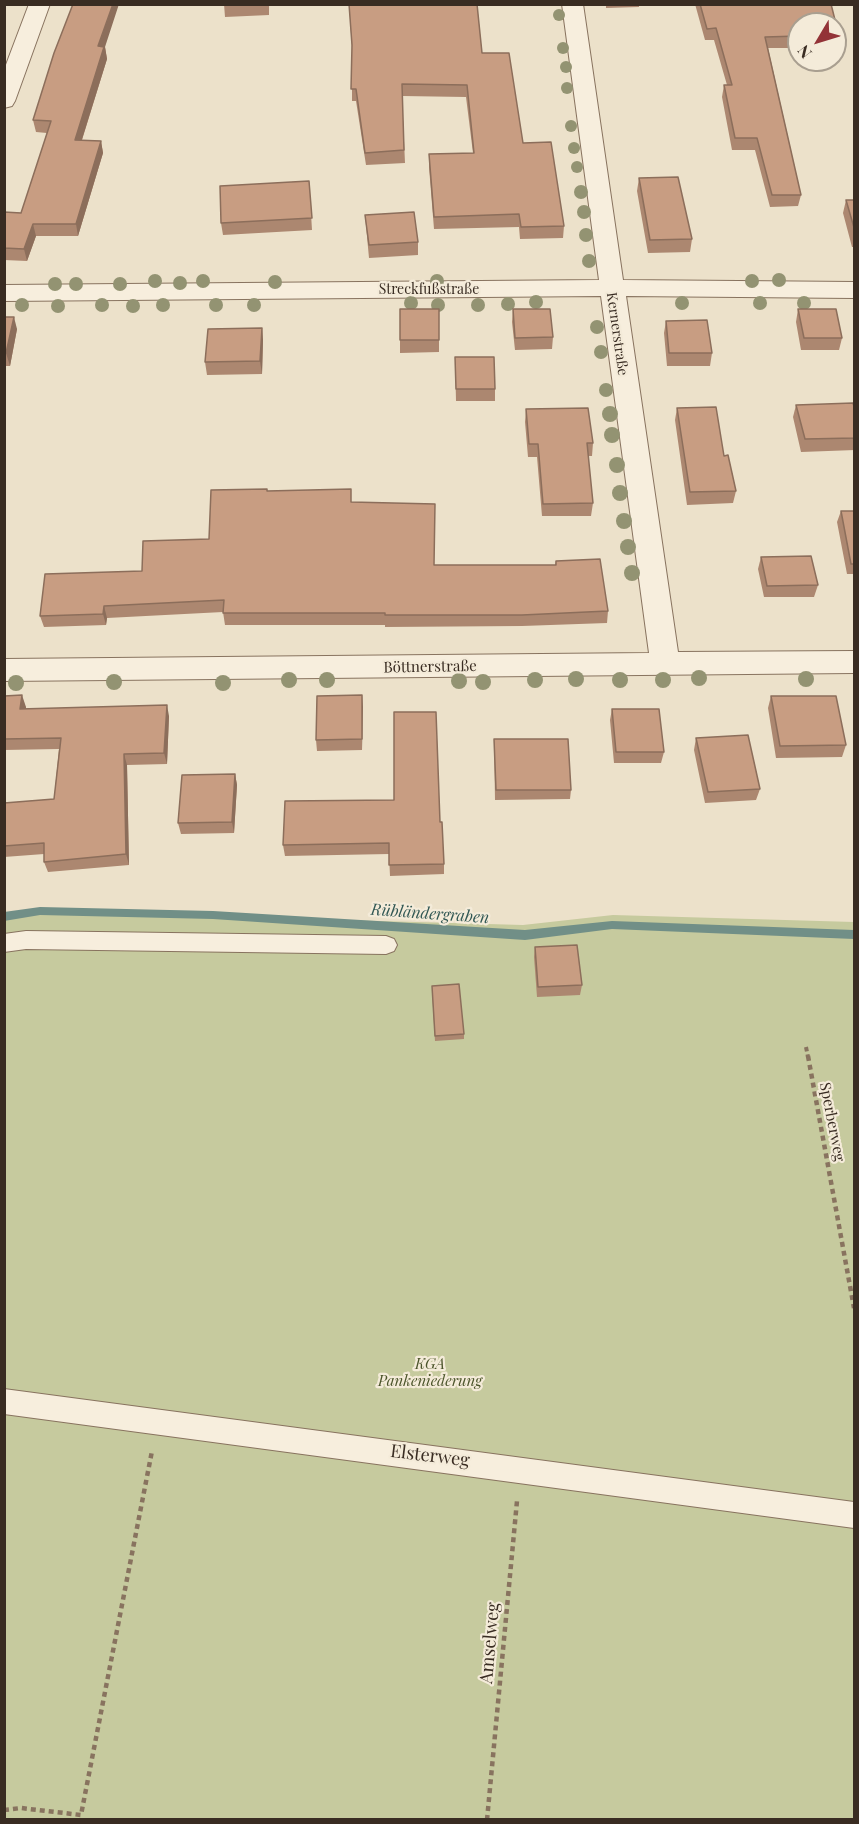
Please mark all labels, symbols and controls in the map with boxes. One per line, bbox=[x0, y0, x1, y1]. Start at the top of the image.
north arrow bbox=[787, 12, 847, 72]
text: N bbox=[792, 41, 816, 63]
street label: Streckfußstraße bbox=[379, 282, 479, 298]
street label: Kernerstraße bbox=[603, 291, 631, 377]
street label: Böttnerstraße bbox=[383, 657, 477, 677]
water label: Rübländergraben bbox=[370, 900, 490, 928]
street label: Sperberweg bbox=[815, 1081, 849, 1163]
park label: KGA Pankeniederung bbox=[378, 1355, 482, 1390]
street label: Elsterweg bbox=[389, 1440, 471, 1472]
street label: Amselweg bbox=[476, 1601, 504, 1685]

